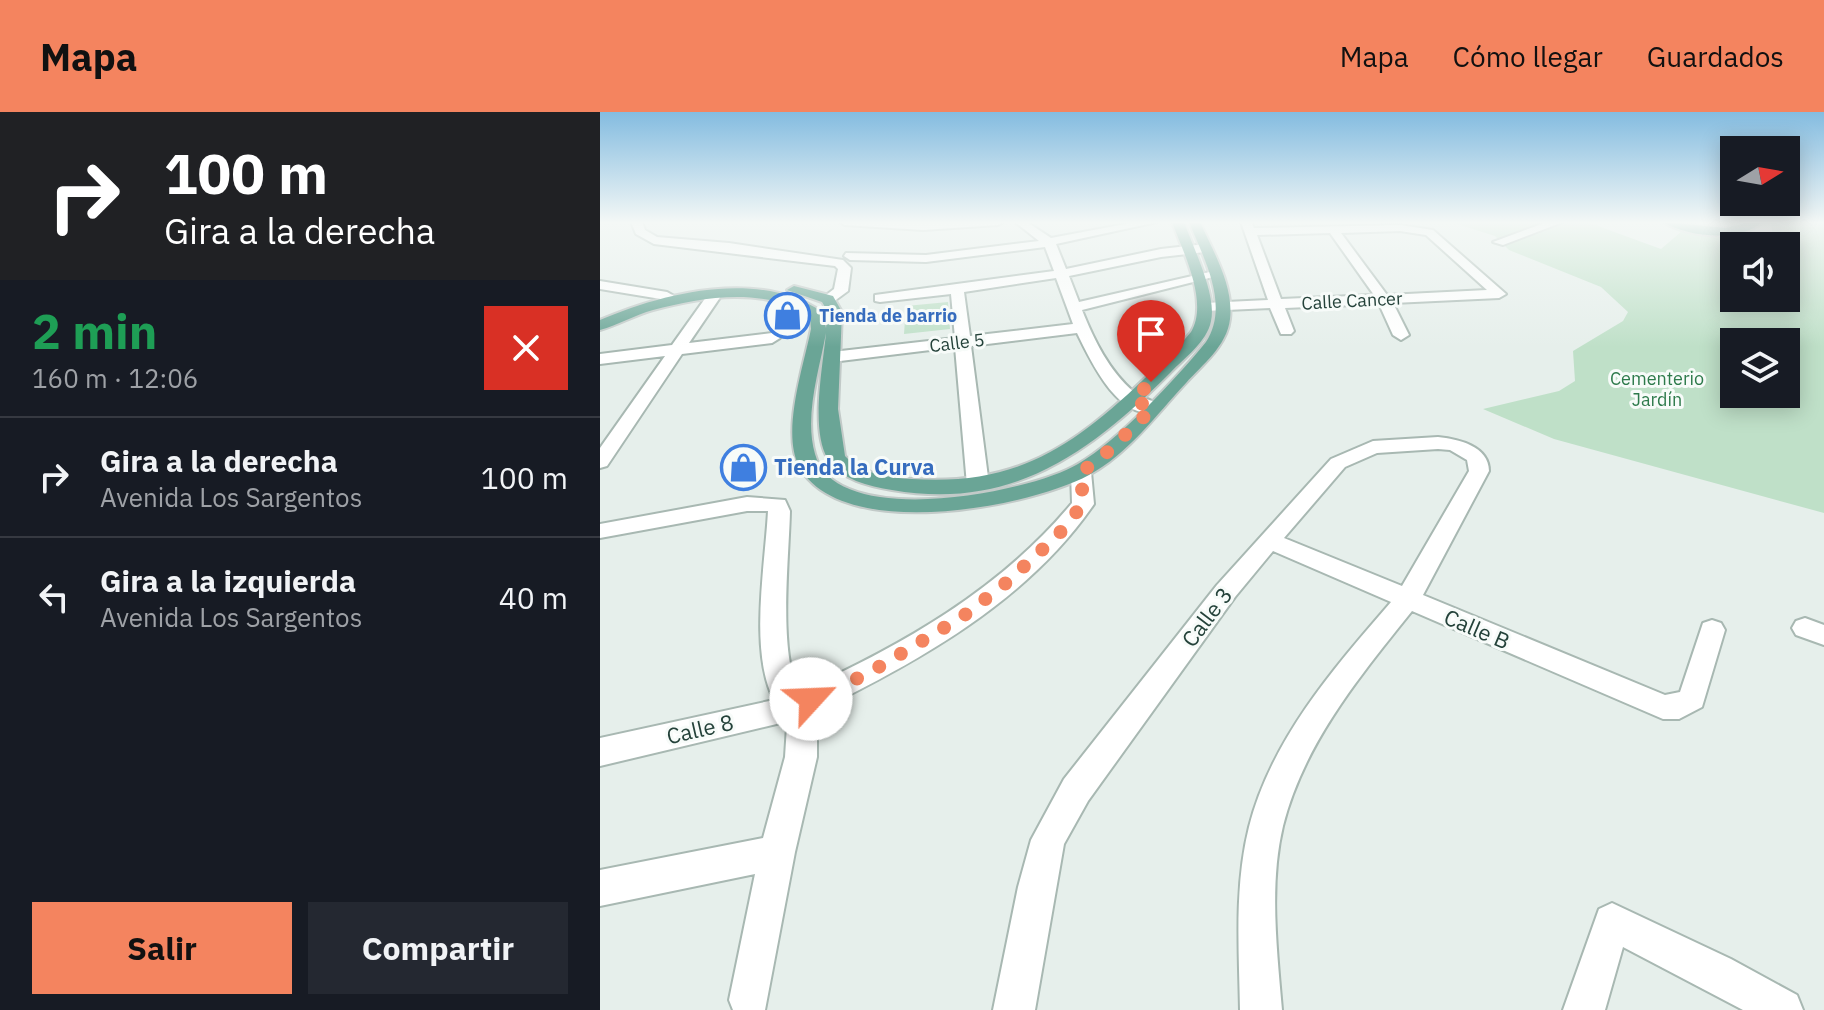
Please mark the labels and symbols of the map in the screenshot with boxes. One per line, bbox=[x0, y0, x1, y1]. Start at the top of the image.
north arrow bbox=[1720, 136, 1800, 216]
street label: Calle Cancer bbox=[1301, 286, 1403, 315]
shop icon: Tienda de barrio bbox=[764, 292, 812, 340]
pin bbox=[1117, 300, 1185, 382]
place label: Tienda de barrio bbox=[819, 304, 957, 327]
street label: Calle 5 bbox=[928, 328, 986, 357]
park label: Cementerio Jardín bbox=[1610, 367, 1704, 411]
shop icon: Tienda la Curva bbox=[719, 443, 767, 491]
place label: Tienda la Curva bbox=[774, 452, 935, 481]
street label: Calle 3 bbox=[1175, 581, 1239, 652]
street label: Calle B bbox=[1440, 602, 1515, 655]
position arrow bbox=[769, 657, 853, 741]
street label: Calle 8 bbox=[664, 707, 736, 750]

